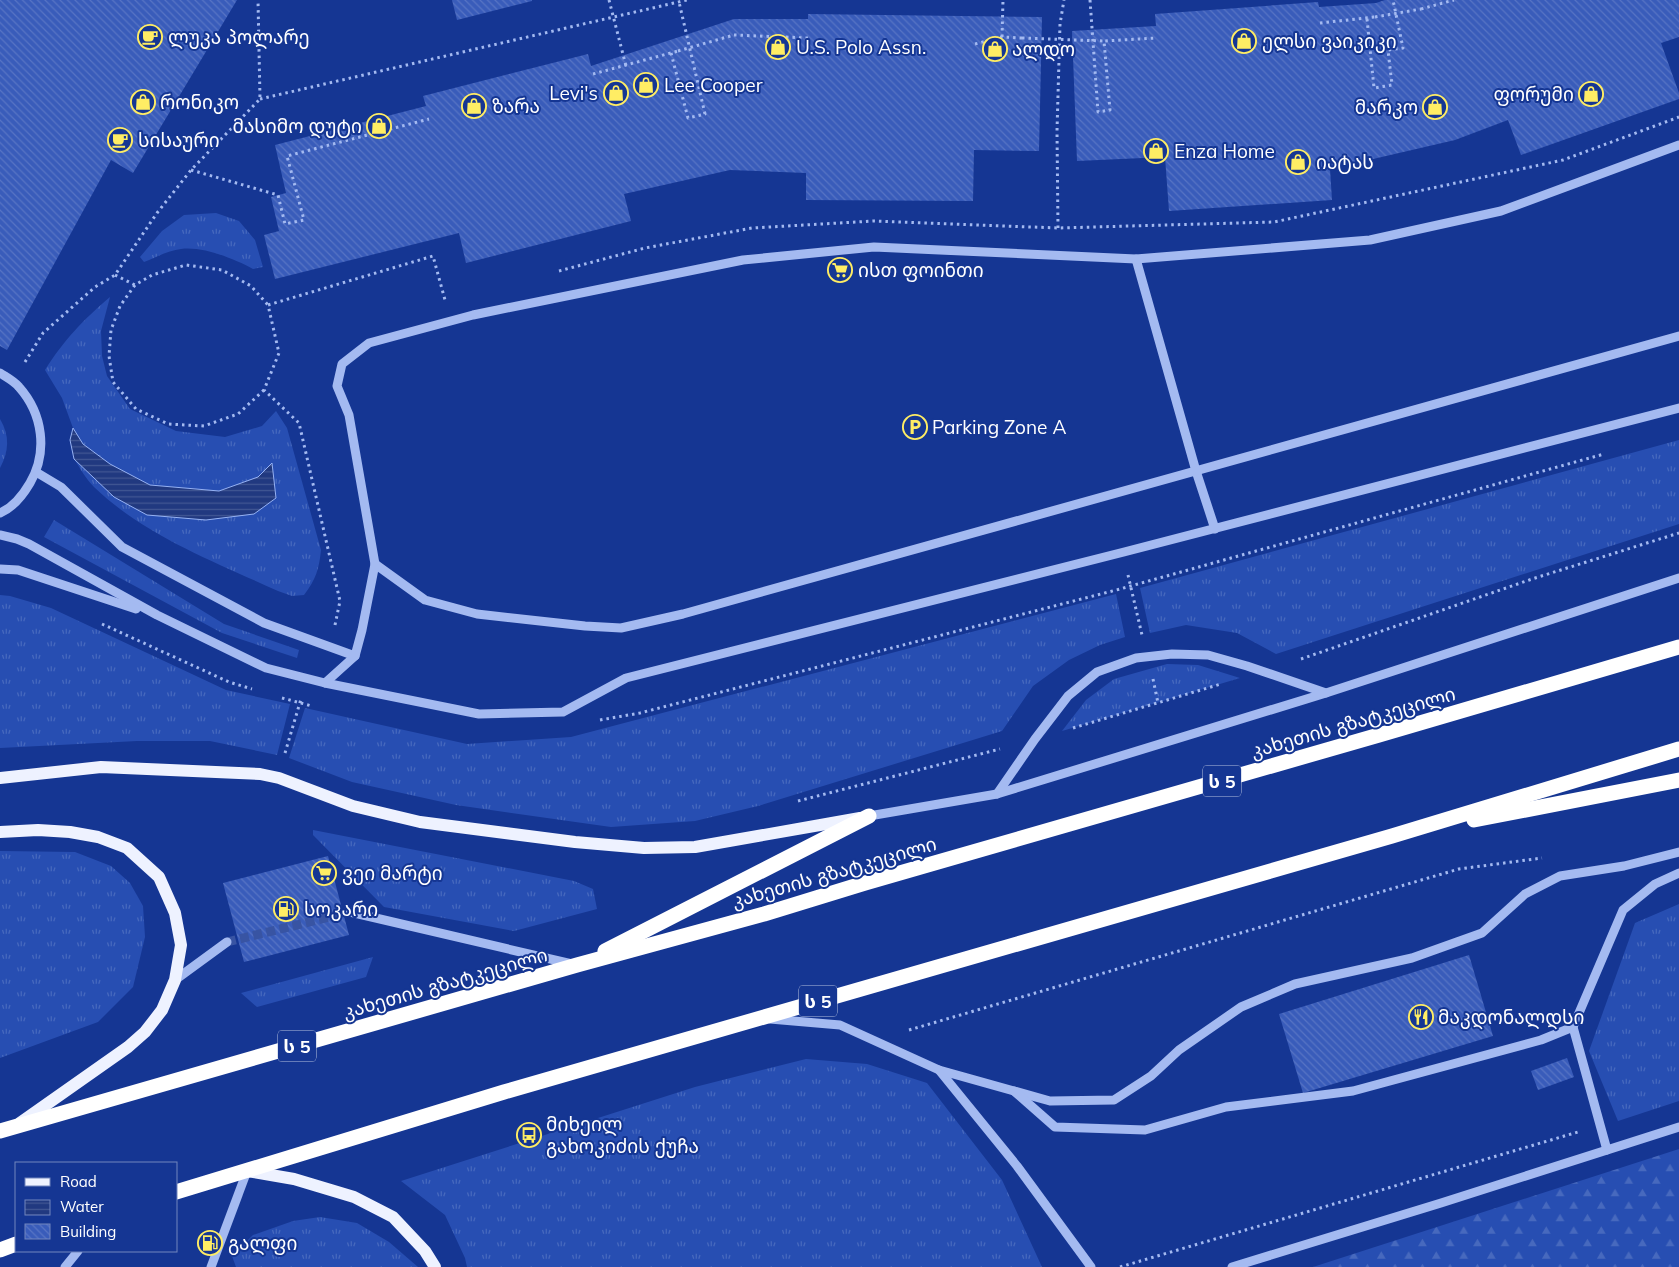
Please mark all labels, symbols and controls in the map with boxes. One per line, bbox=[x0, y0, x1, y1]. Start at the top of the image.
cafe icon: ლუკა პოლარე bbox=[137, 24, 163, 50]
place label: ლუკა პოლარე bbox=[168, 25, 310, 50]
shop icon: ელსი ვაიკიკი bbox=[1231, 28, 1257, 54]
place label: ელსი ვაიკიკი bbox=[1262, 29, 1397, 54]
shop icon: U.S. Polo Assn. bbox=[765, 34, 791, 60]
place label: U.S. Polo Assn. bbox=[796, 35, 926, 59]
shop icon: ალდო bbox=[982, 36, 1008, 62]
place label: ალდო bbox=[1012, 37, 1075, 62]
shop icon: Lee Cooper bbox=[633, 72, 659, 98]
place label: Lee Cooper bbox=[664, 73, 763, 97]
shop icon: Levi's bbox=[603, 80, 629, 106]
place label: Levi's bbox=[549, 81, 598, 105]
shop icon: ფორუმი bbox=[1578, 81, 1604, 107]
place label: ფორუმი bbox=[1493, 82, 1574, 106]
shop icon: რონიკო bbox=[130, 89, 156, 115]
place label: რონიკო bbox=[160, 90, 239, 114]
shop icon: ზარა bbox=[461, 93, 487, 119]
place label: ზარა bbox=[492, 94, 540, 118]
shop icon: მარკო bbox=[1422, 94, 1448, 120]
place label: მარკო bbox=[1355, 95, 1418, 119]
shop icon: მასიმო დუტი bbox=[366, 113, 392, 139]
place label: მასიმო დუტი bbox=[232, 114, 362, 139]
cafe icon: სისაური bbox=[107, 127, 133, 153]
place label: სისაური bbox=[138, 128, 220, 152]
shop icon: Enza Home bbox=[1143, 138, 1169, 164]
place label: Enza Home bbox=[1174, 139, 1275, 163]
shop icon: იატას bbox=[1285, 149, 1311, 175]
place label: იატას bbox=[1316, 150, 1374, 174]
supermarket icon: ისთ ფოინთი bbox=[827, 257, 853, 283]
place label: ისთ ფოინთი bbox=[858, 258, 984, 282]
parking icon: Parking Zone A bbox=[902, 414, 928, 440]
place label: Parking Zone A bbox=[932, 415, 1066, 439]
street label: კახეთის გზატკეცილი bbox=[1248, 681, 1458, 764]
road number: ს 5 bbox=[1203, 766, 1241, 796]
street label: კახეთის გზატკეცილი bbox=[729, 831, 939, 914]
supermarket icon: ვეი მარტი bbox=[311, 860, 337, 886]
place label: ვეი მარტი bbox=[342, 861, 443, 885]
fuel station icon: სოკარი bbox=[273, 896, 299, 922]
place label: სოკარი bbox=[304, 897, 378, 921]
street label: კახეთის გზატკეცილი bbox=[340, 942, 550, 1025]
road number: ს 5 bbox=[799, 986, 837, 1016]
restaurant icon: მაკდონალდსი bbox=[1408, 1004, 1434, 1030]
place label: მაკდონალდსი bbox=[1438, 1005, 1584, 1030]
road number: ს 5 bbox=[278, 1030, 316, 1062]
place label: მიხეილ გახოკიძის ქუჩა bbox=[546, 1112, 699, 1158]
bus stop icon: მიხეილ გახოკიძის ქუჩა bbox=[516, 1122, 542, 1148]
legend bbox=[15, 1162, 178, 1252]
text: Road bbox=[60, 1172, 97, 1191]
text: Water bbox=[60, 1197, 104, 1216]
text: Building bbox=[60, 1222, 116, 1241]
fuel station icon: გალფი bbox=[197, 1230, 223, 1256]
place label: გალფი bbox=[228, 1231, 297, 1256]

